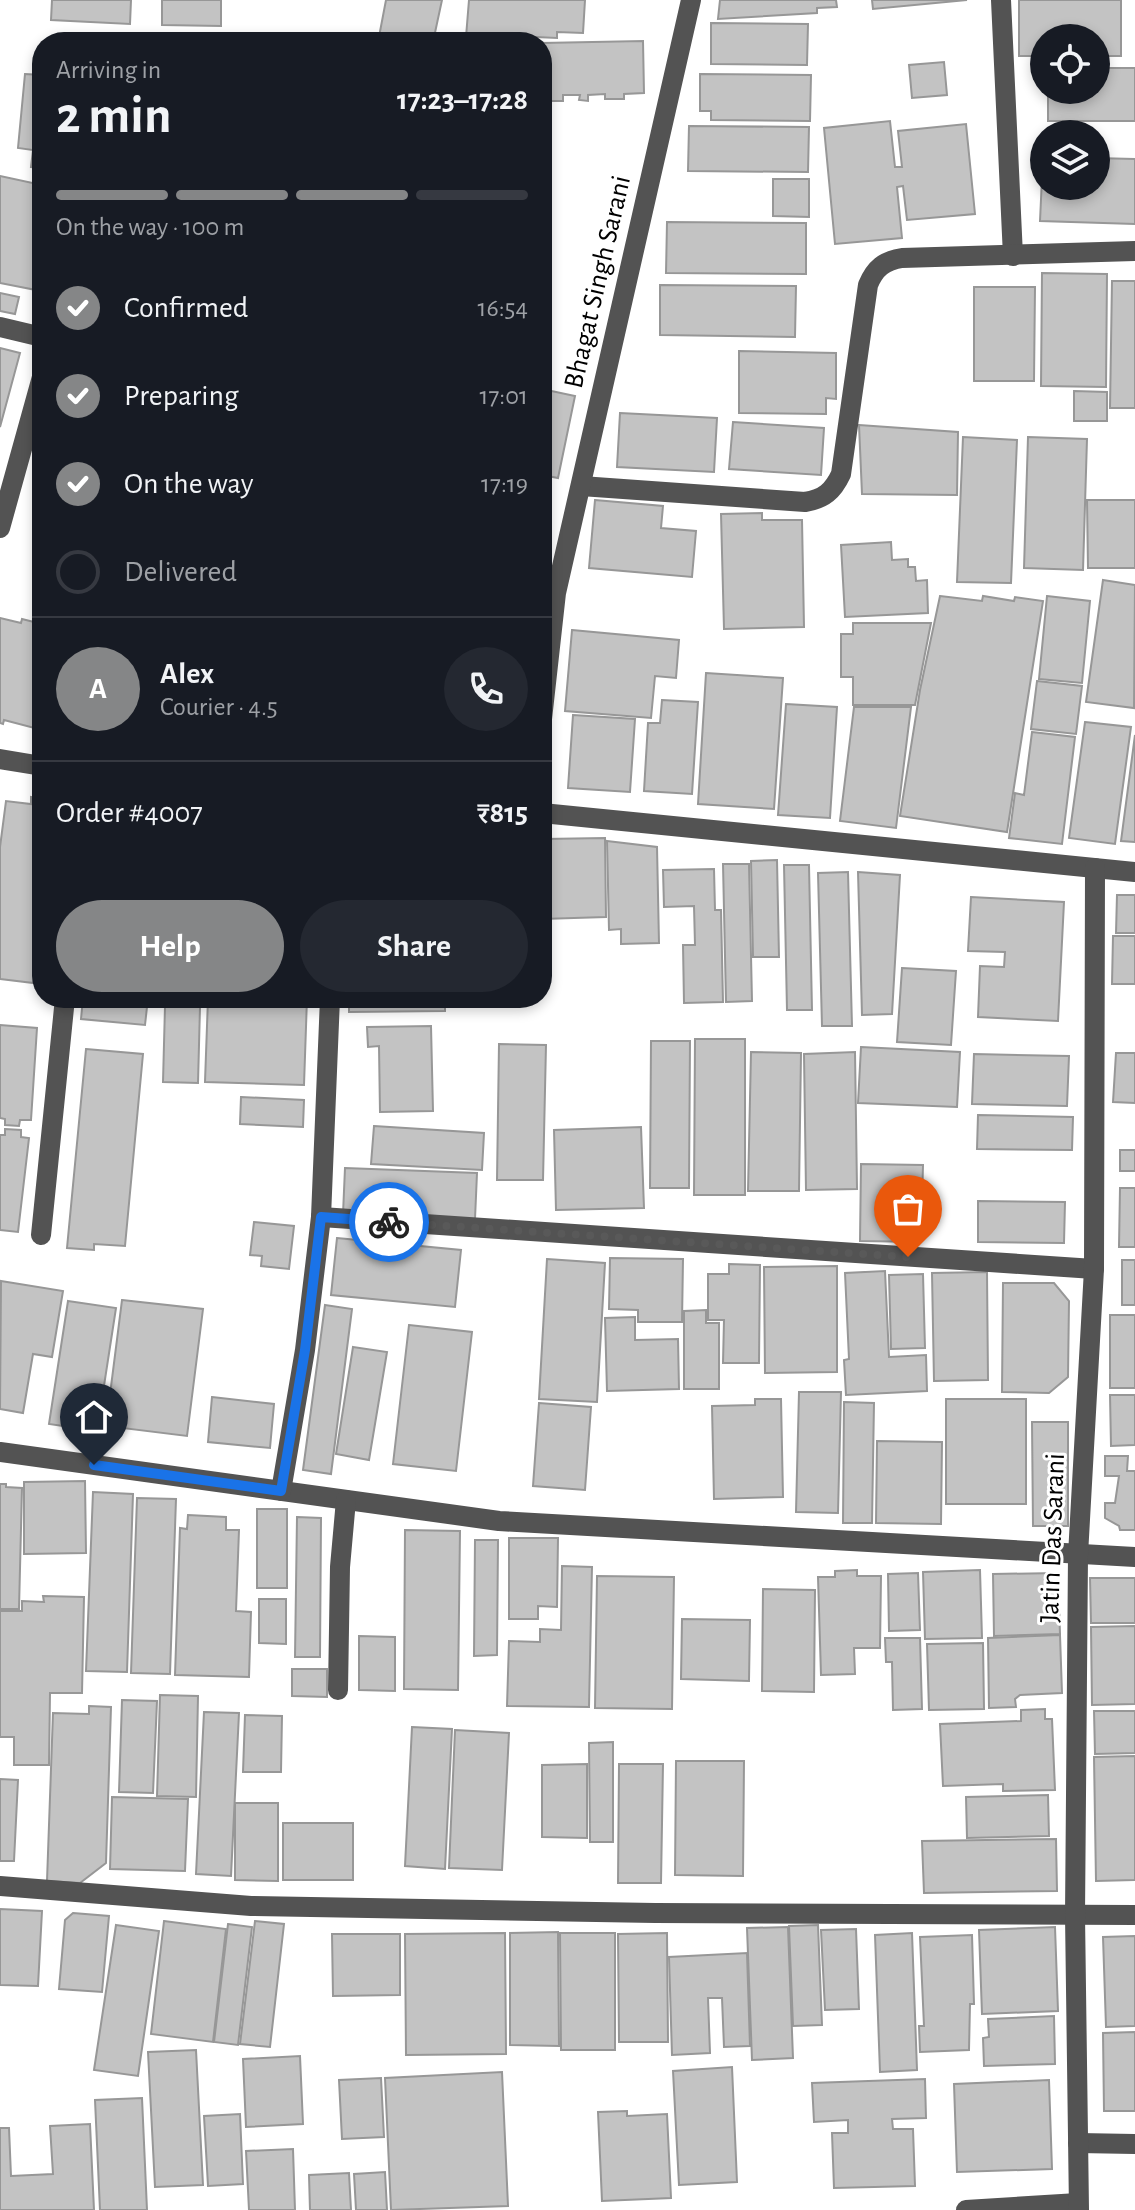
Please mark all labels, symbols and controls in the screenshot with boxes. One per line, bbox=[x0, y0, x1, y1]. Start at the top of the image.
map controls bbox=[1030, 24, 1110, 200]
button: locate bbox=[1030, 24, 1110, 104]
text: Arriving in bbox=[56, 57, 161, 83]
text: 17:23–17:28 bbox=[397, 85, 528, 115]
text: 2 min bbox=[56, 90, 171, 142]
button: layers bbox=[1030, 120, 1110, 200]
street label: Bhagat Singh Sarani bbox=[560, 173, 636, 391]
text: On the way · 100 m bbox=[56, 214, 244, 240]
icon: check bbox=[56, 286, 100, 330]
text: Confirmed bbox=[124, 293, 248, 323]
text: 16:54 bbox=[478, 295, 528, 321]
icon: check bbox=[56, 374, 100, 418]
text: Preparing bbox=[124, 381, 239, 411]
text: 17:01 bbox=[480, 383, 528, 409]
icon: check bbox=[56, 462, 100, 506]
text: On the way bbox=[124, 469, 253, 499]
text: 17:19 bbox=[481, 471, 528, 497]
text: Delivered bbox=[124, 557, 237, 587]
button: phone bbox=[444, 647, 528, 731]
text: Alex bbox=[160, 659, 214, 689]
text: A bbox=[89, 674, 107, 704]
text: Courier · 4.5 bbox=[160, 694, 278, 720]
text: Order #4007 bbox=[56, 798, 203, 828]
text: ₹815 bbox=[477, 798, 528, 828]
button: Help bbox=[56, 900, 284, 992]
button: Share bbox=[300, 900, 528, 992]
pin bbox=[874, 1175, 942, 1257]
courier bbox=[349, 1182, 429, 1262]
icon: bag bbox=[886, 1187, 930, 1231]
icon: bike bbox=[367, 1200, 411, 1244]
pin bbox=[60, 1383, 128, 1465]
icon: home bbox=[72, 1395, 116, 1439]
street label: Jatin Das Sarani bbox=[1036, 1453, 1070, 1623]

